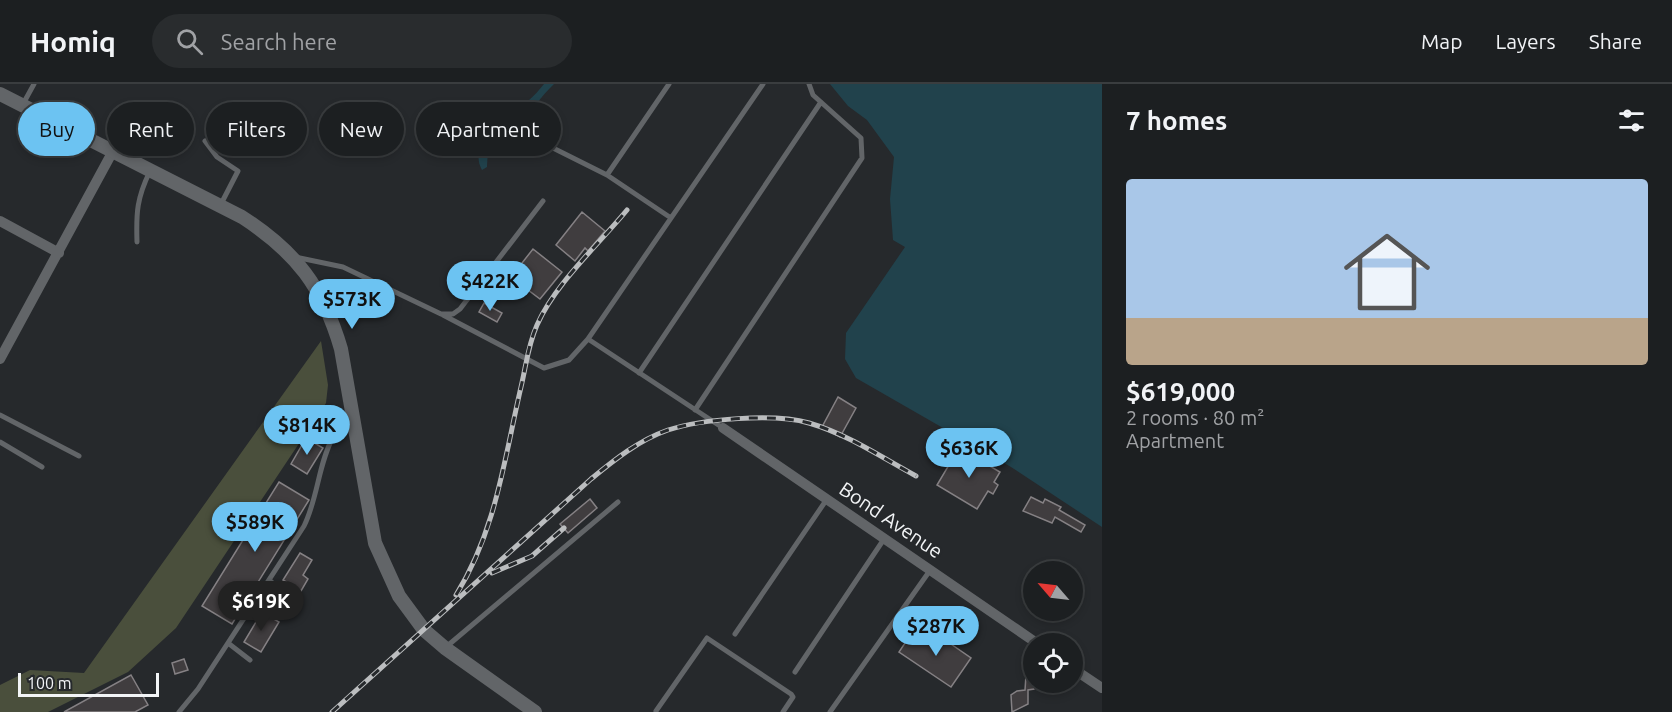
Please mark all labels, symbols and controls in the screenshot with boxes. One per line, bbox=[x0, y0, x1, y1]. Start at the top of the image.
search box bbox=[152, 14, 572, 68]
icon: search bbox=[173, 25, 206, 58]
text: Homiq bbox=[30, 26, 116, 57]
text: Search here bbox=[221, 29, 337, 54]
text: Map bbox=[1421, 29, 1462, 53]
text: Layers bbox=[1495, 29, 1556, 53]
text: Share bbox=[1589, 29, 1642, 53]
chip: Buy bbox=[18, 102, 95, 156]
chip: Rent bbox=[107, 102, 194, 156]
chip: Filters bbox=[206, 102, 307, 156]
chip: New bbox=[319, 102, 404, 156]
chip: Apartment bbox=[416, 102, 561, 156]
icon: filters bbox=[1615, 104, 1648, 137]
text: 7 homes bbox=[1126, 106, 1227, 135]
icon: home bbox=[1333, 218, 1441, 326]
pin: $422K bbox=[448, 261, 532, 312]
text: $422K bbox=[461, 269, 519, 292]
pin: $573K bbox=[310, 279, 394, 330]
text: $573K bbox=[323, 287, 381, 310]
text: $619,000 bbox=[1126, 377, 1235, 406]
pin: $814K bbox=[265, 405, 349, 456]
text: 2 rooms · 80 m² bbox=[1126, 406, 1264, 429]
text: $814K bbox=[278, 413, 336, 436]
pin: $636K bbox=[927, 428, 1011, 479]
text: Apartment bbox=[1126, 429, 1224, 452]
text: $636K bbox=[940, 436, 998, 459]
street label: Bond Avenue bbox=[835, 477, 947, 563]
pin: $589K bbox=[213, 502, 297, 553]
text: $589K bbox=[226, 510, 284, 533]
north arrow bbox=[1023, 561, 1083, 621]
map controls bbox=[1023, 561, 1083, 693]
pin: $619K bbox=[219, 581, 303, 632]
text: $619K bbox=[232, 589, 290, 612]
pin: $287K bbox=[894, 606, 978, 657]
text: $287K bbox=[907, 614, 965, 637]
button: locate bbox=[1023, 633, 1083, 693]
scale bar bbox=[18, 670, 159, 698]
text: 100 m bbox=[27, 674, 72, 692]

